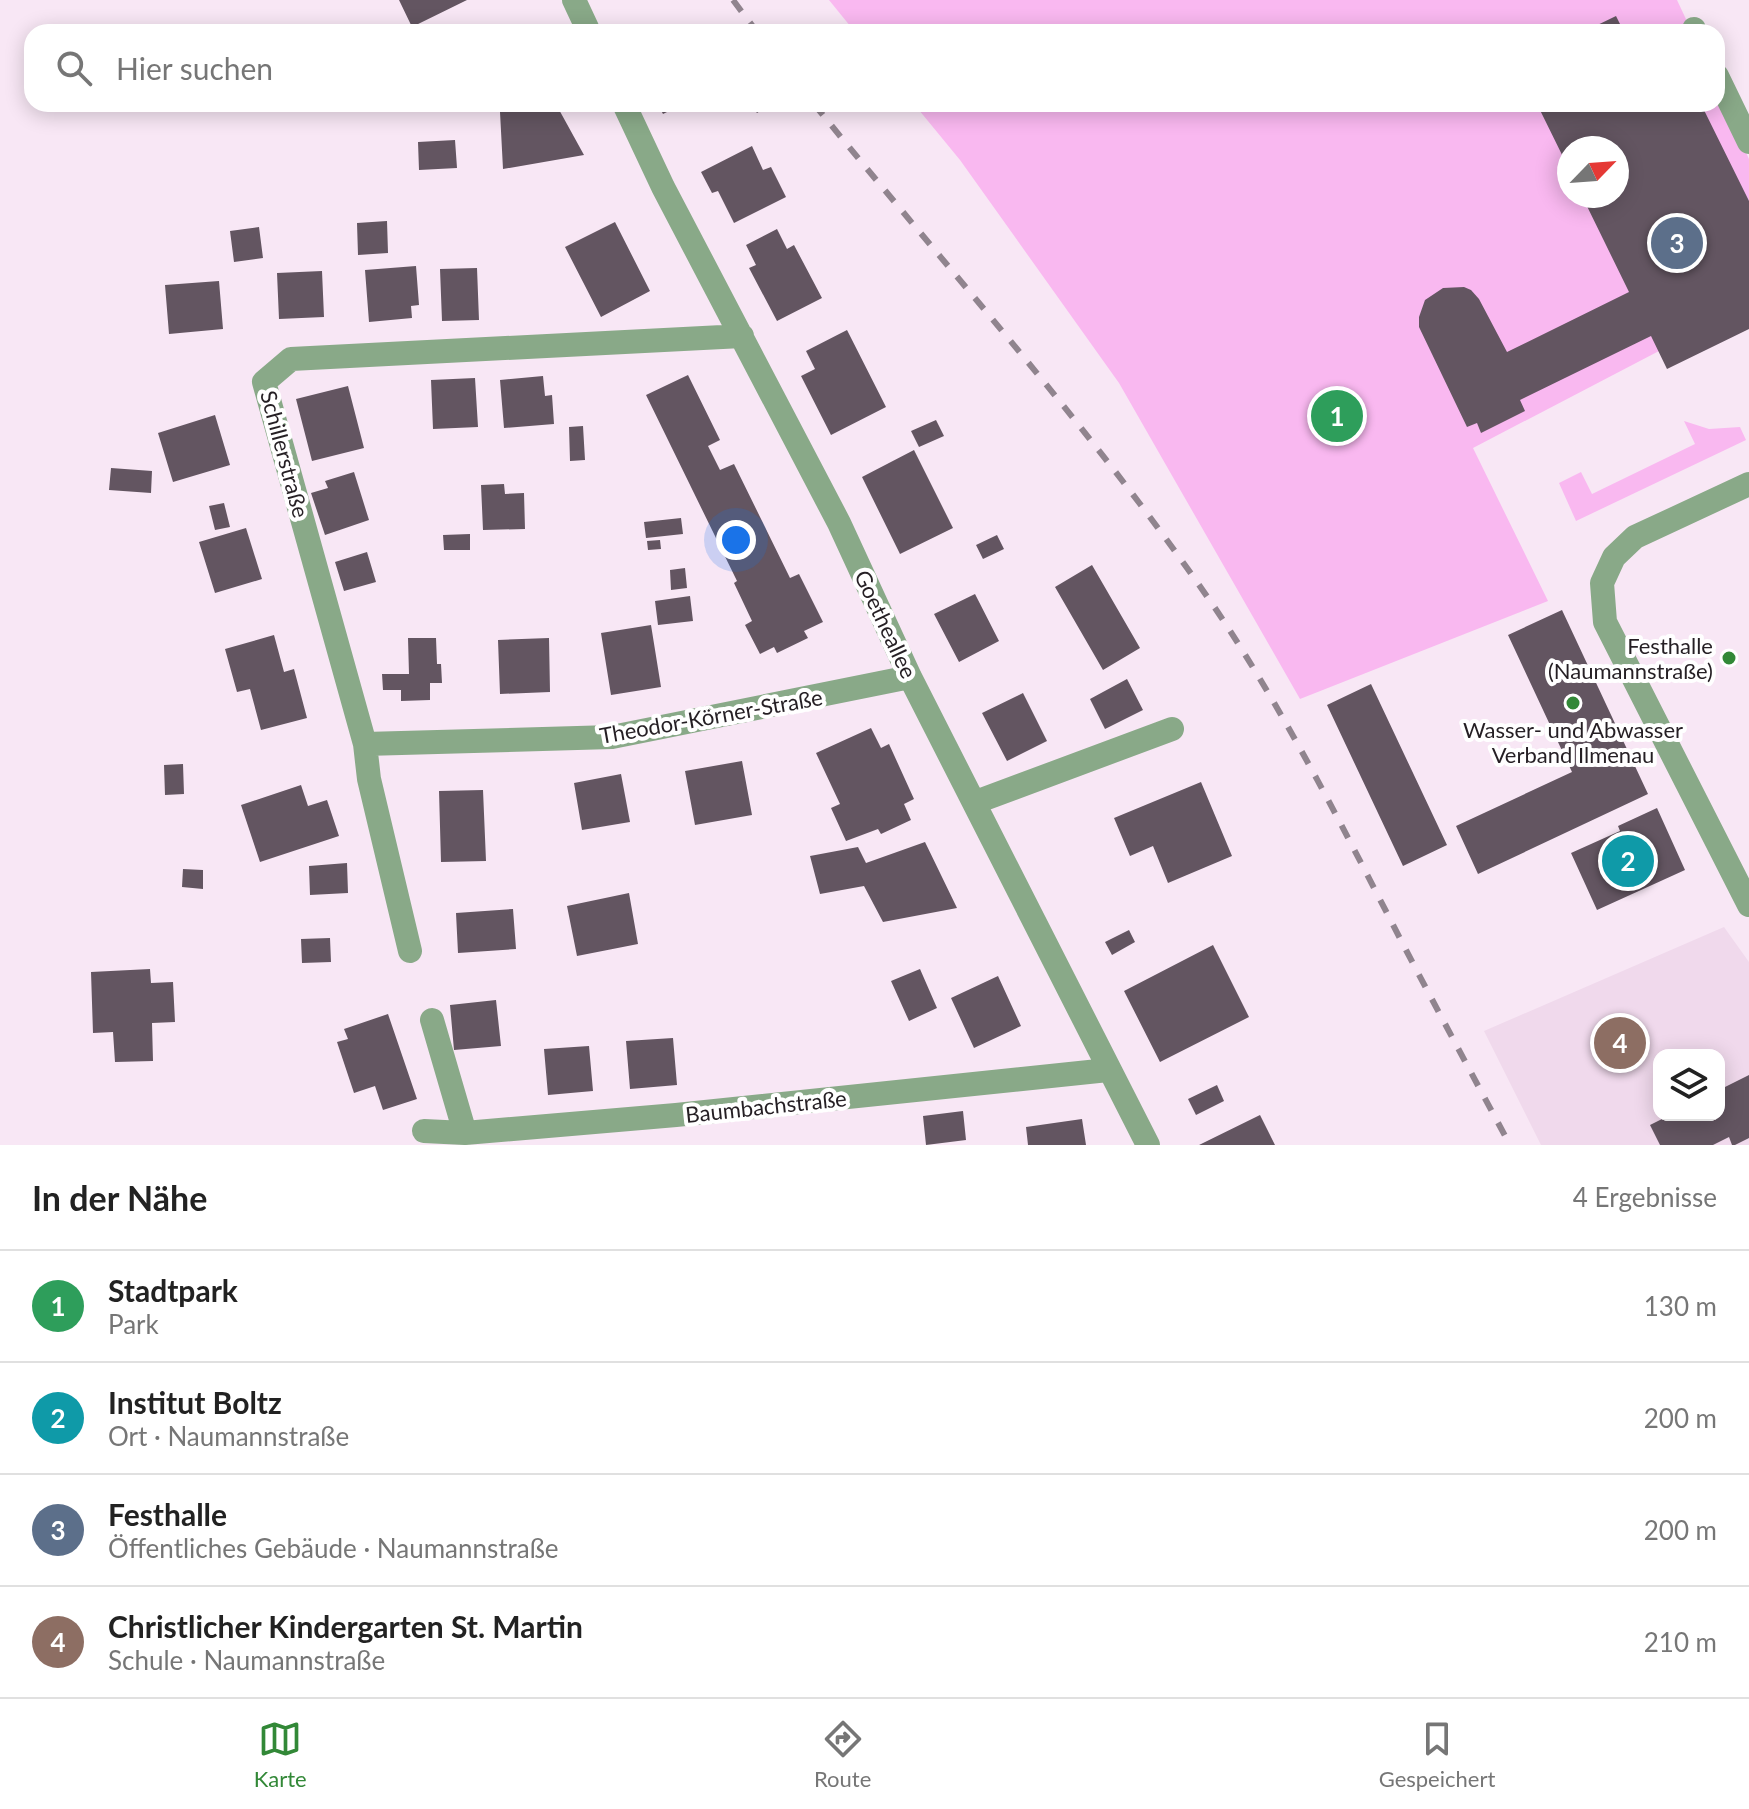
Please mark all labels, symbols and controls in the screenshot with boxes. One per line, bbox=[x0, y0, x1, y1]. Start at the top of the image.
search box bbox=[24, 24, 1725, 112]
icon: search bbox=[52, 46, 96, 90]
text: Hier suchen bbox=[116, 50, 273, 86]
north arrow bbox=[1557, 136, 1629, 208]
pin: 3 bbox=[1651, 213, 1703, 273]
pin: 1 bbox=[1311, 386, 1363, 446]
street label: Schillerstraße bbox=[255, 388, 315, 520]
your location bbox=[716, 520, 756, 560]
street label: Goetheallee bbox=[849, 566, 923, 682]
place label: Festhalle (Naumannstraße) bbox=[1548, 632, 1713, 684]
marker: Festhalle (Naumannstraße) bbox=[1720, 649, 1738, 667]
street label: Theodor-Körner-Straße bbox=[597, 683, 825, 749]
marker: Wasser- und Abwasser Verband Ilmenau bbox=[1564, 694, 1582, 712]
place label: Wasser- und Abwasser Verband Ilmenau bbox=[1463, 716, 1683, 768]
pin: 2 bbox=[1602, 831, 1654, 891]
pin: 4 bbox=[1594, 1013, 1646, 1073]
map controls bbox=[1653, 1049, 1725, 1121]
button: layers bbox=[1653, 1049, 1725, 1121]
street label: Baumbachstraße bbox=[684, 1084, 848, 1128]
text: In der Nähe bbox=[32, 1177, 207, 1218]
text: 4 Ergebnisse bbox=[1573, 1181, 1717, 1213]
text: Stadtpark bbox=[108, 1272, 238, 1308]
text: 1 bbox=[50, 1290, 66, 1322]
text: 130 m bbox=[1644, 1290, 1717, 1322]
text: Park bbox=[108, 1308, 159, 1340]
text: Institut Boltz bbox=[108, 1384, 282, 1420]
text: 2 bbox=[50, 1402, 66, 1434]
text: 200 m bbox=[1644, 1402, 1717, 1434]
text: Ort · Naumannstraße bbox=[108, 1420, 349, 1452]
text: Festhalle bbox=[108, 1496, 227, 1532]
text: 3 bbox=[50, 1514, 66, 1546]
text: 200 m bbox=[1644, 1514, 1717, 1546]
text: Öffentliches Gebäude · Naumannstraße bbox=[108, 1532, 559, 1564]
text: Christlicher Kindergarten St. Martin bbox=[108, 1608, 583, 1644]
text: 4 bbox=[50, 1626, 66, 1658]
text: 210 m bbox=[1644, 1626, 1717, 1658]
text: Schule · Naumannstraße bbox=[108, 1644, 385, 1676]
tab: Karte bbox=[254, 1717, 307, 1792]
tab: Route bbox=[814, 1717, 871, 1792]
tab: Gespeichert bbox=[1379, 1717, 1495, 1792]

